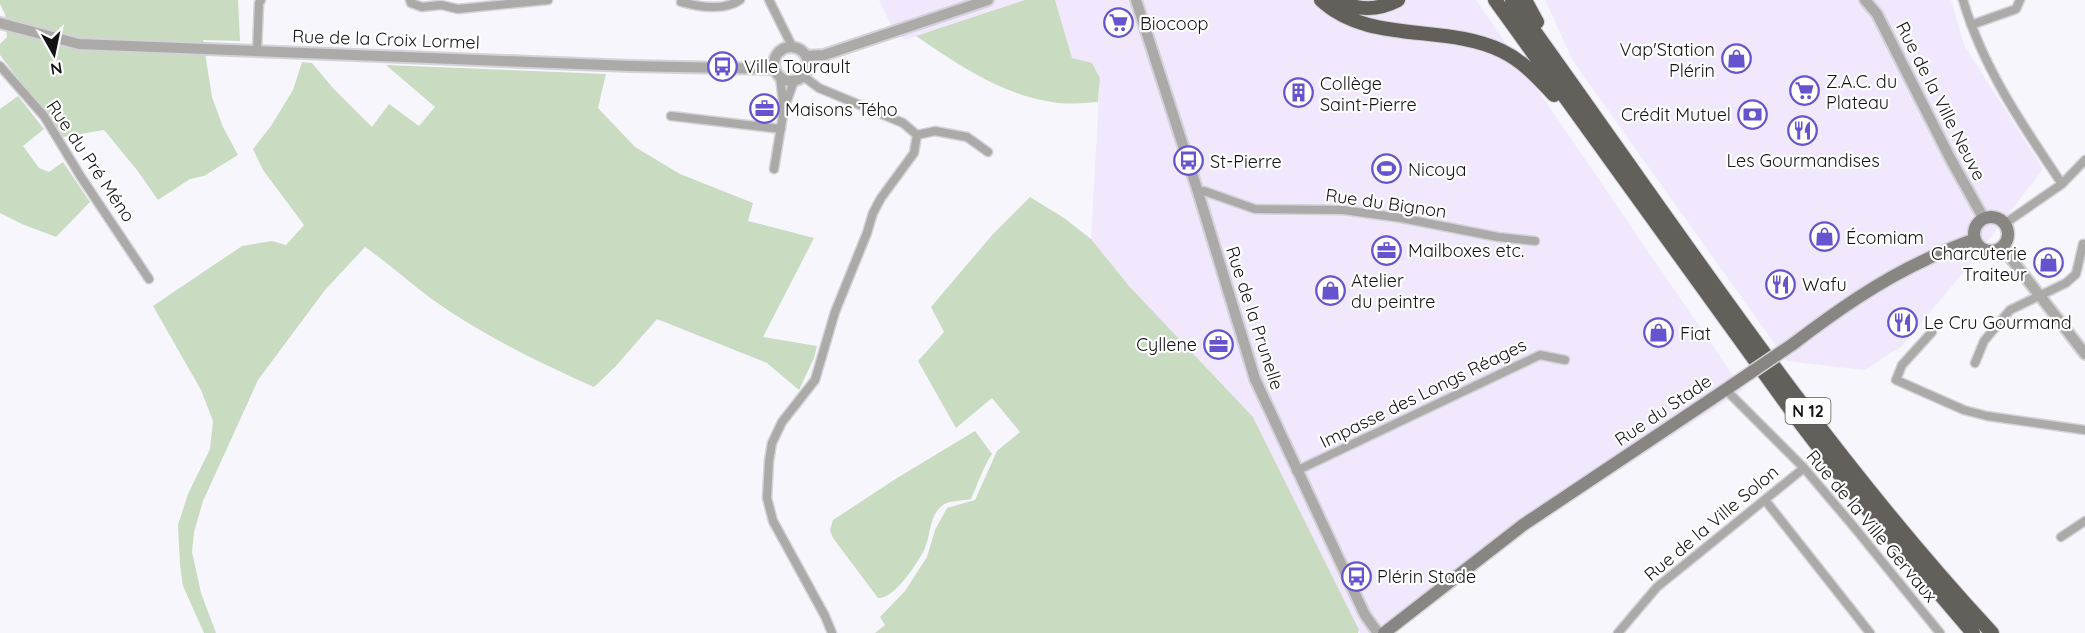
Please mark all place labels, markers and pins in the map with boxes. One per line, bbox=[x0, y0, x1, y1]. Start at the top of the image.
supermarket icon: Biocoop bbox=[1103, 7, 1135, 39]
place label: Biocoop bbox=[1140, 12, 1209, 35]
place label: Vap'Station Plérin bbox=[1620, 38, 1715, 82]
shop icon: Vap'Station Plérin bbox=[1720, 43, 1752, 75]
bus stop icon: Ville Tourault bbox=[707, 50, 739, 82]
place label: Ville Tourault bbox=[744, 55, 851, 78]
place label: Z.A.C. du Plateau bbox=[1826, 70, 1897, 114]
place label: Collège Saint-Pierre bbox=[1320, 72, 1417, 116]
supermarket icon: Z.A.C. du Plateau bbox=[1789, 75, 1821, 107]
building icon: Collège Saint-Pierre bbox=[1283, 77, 1315, 109]
office icon: Maisons Tého bbox=[748, 93, 780, 125]
place label: Maisons Tého bbox=[785, 98, 898, 121]
bank icon: Crédit Mutuel bbox=[1736, 98, 1768, 130]
place label: Crédit Mutuel bbox=[1621, 103, 1731, 126]
restaurant icon: Les Gourmandises bbox=[1787, 115, 1819, 147]
bus stop icon: St-Pierre bbox=[1173, 145, 1205, 177]
place label: Les Gourmandises bbox=[1726, 149, 1880, 172]
place label: St-Pierre bbox=[1210, 150, 1282, 173]
sports icon: Nicoya bbox=[1371, 153, 1403, 185]
place label: Nicoya bbox=[1408, 158, 1466, 181]
shop icon: Écomiam bbox=[1809, 221, 1841, 253]
place label: Écomiam bbox=[1846, 226, 1924, 249]
office icon: Mailboxes etc. bbox=[1371, 234, 1403, 266]
place label: Mailboxes etc. bbox=[1408, 239, 1524, 262]
place label: Charcuterie Traiteur bbox=[1931, 242, 2027, 286]
shop icon: Charcuterie Traiteur bbox=[2032, 247, 2064, 279]
restaurant icon: Wafu bbox=[1765, 268, 1797, 300]
place label: Atelier du peintre bbox=[1351, 269, 1436, 313]
place label: Wafu bbox=[1802, 273, 1847, 296]
shop icon: Atelier du peintre bbox=[1314, 274, 1346, 306]
restaurant icon: Le Cru Gourmand bbox=[1887, 306, 1919, 338]
place label: Le Cru Gourmand bbox=[1924, 311, 2072, 334]
shop icon: Fiat bbox=[1643, 317, 1675, 349]
place label: Fiat bbox=[1680, 322, 1711, 345]
office icon: Cyllene bbox=[1202, 328, 1234, 360]
place label: Cyllene bbox=[1136, 333, 1197, 356]
bus stop icon: Plérin Stade bbox=[1340, 560, 1372, 592]
place label: Plérin Stade bbox=[1377, 565, 1476, 588]

